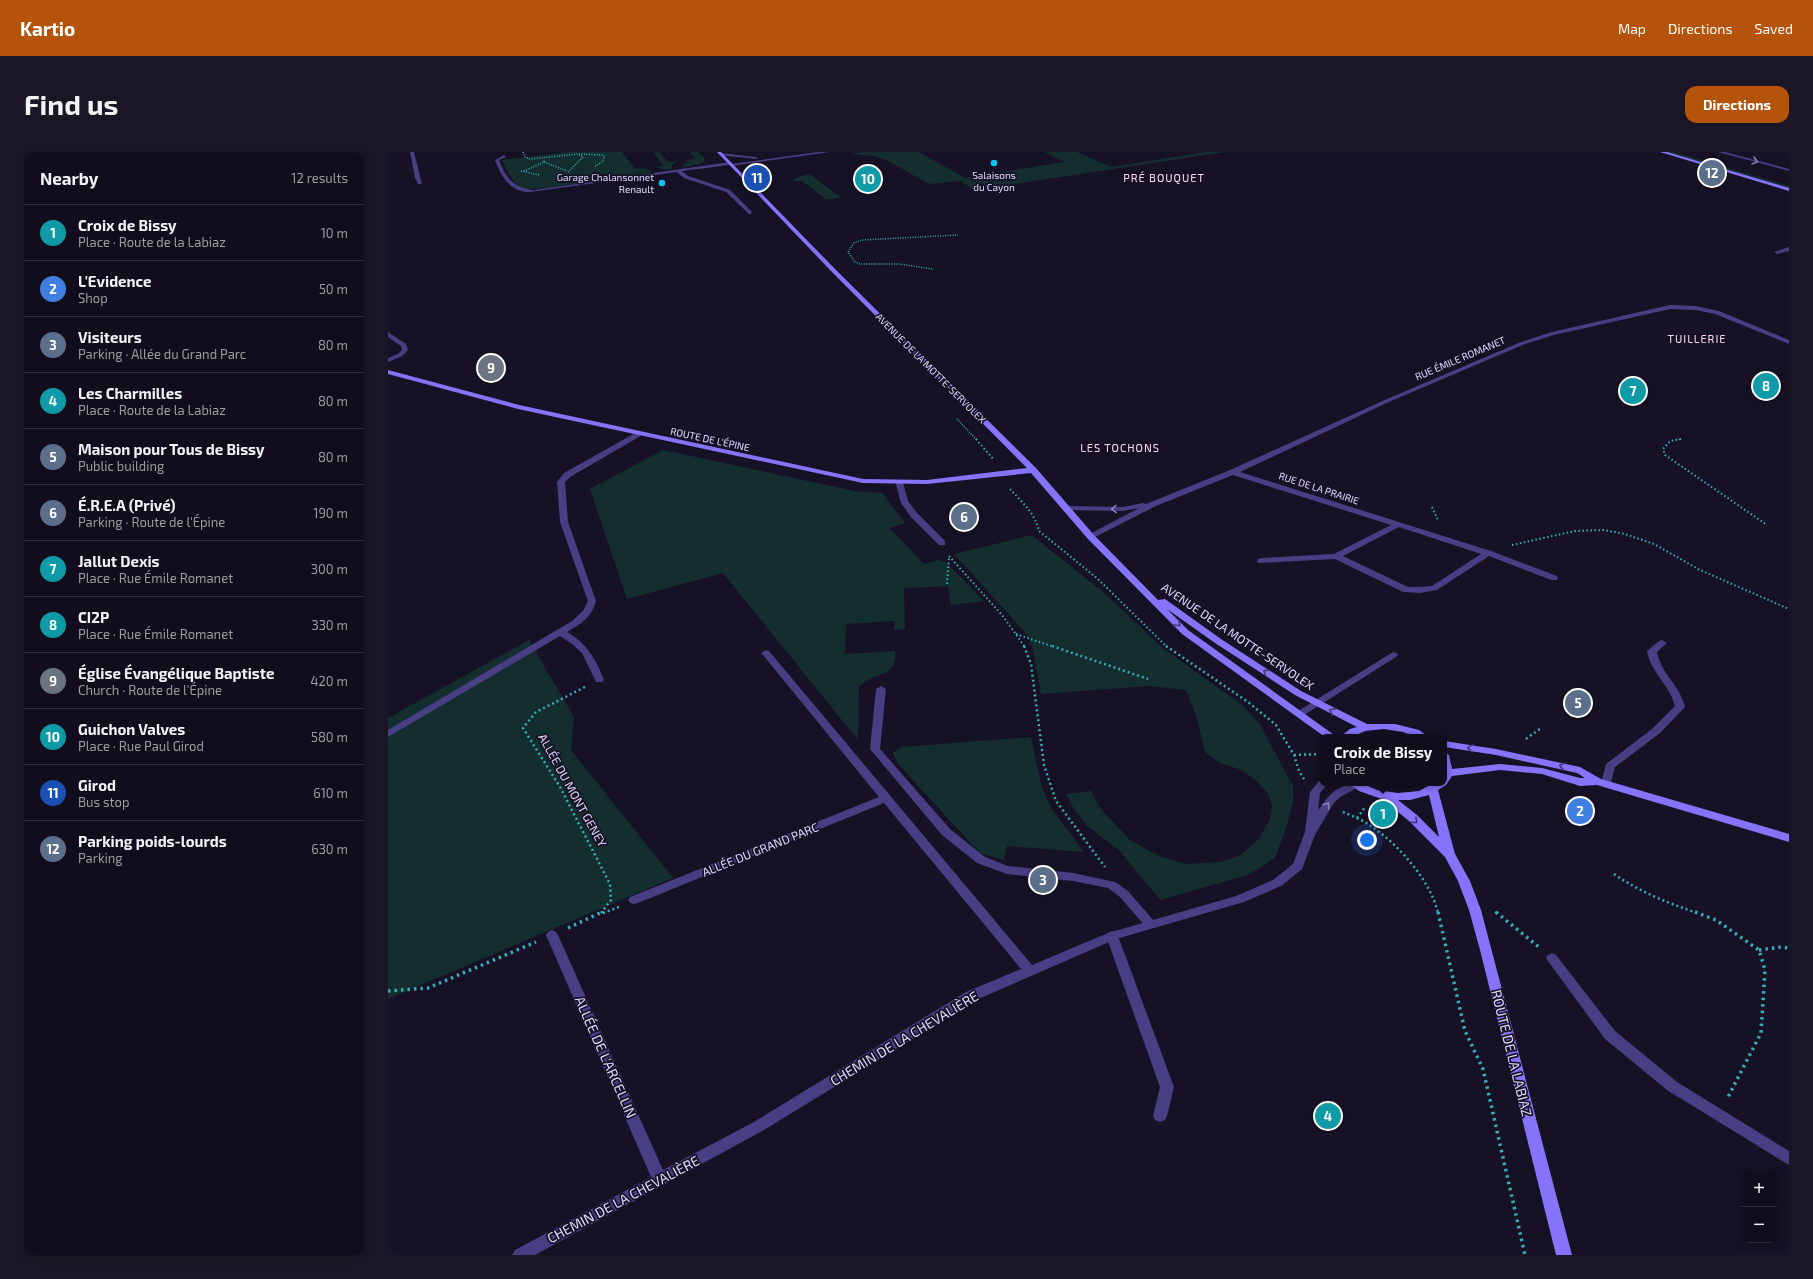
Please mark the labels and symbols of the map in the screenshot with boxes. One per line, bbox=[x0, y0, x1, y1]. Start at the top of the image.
one-way arrow bbox=[1751, 156, 1758, 165]
marker: Salaisons du Cayon bbox=[989, 158, 999, 168]
pin: 12 bbox=[1699, 158, 1725, 188]
pin: 11 bbox=[744, 163, 770, 193]
pin: 10 bbox=[855, 164, 881, 194]
place label: Salaisons du Cayon bbox=[972, 169, 1016, 193]
place label: Garage Chalansonnet Renault bbox=[557, 171, 654, 195]
district label: PRÉ BOUQUET bbox=[1123, 171, 1205, 185]
marker: Garage Chalansonnet Renault bbox=[657, 178, 667, 188]
street label: AVENUE DE LA MOTTE-SERVOLEX bbox=[873, 310, 989, 426]
district label: TUILLERIE bbox=[1668, 332, 1726, 345]
street label: RUE ÉMILE ROMANET bbox=[1413, 333, 1507, 382]
pin: 9 bbox=[478, 353, 504, 383]
pin: 8 bbox=[1753, 371, 1779, 401]
pin: 7 bbox=[1620, 376, 1646, 406]
street label: ROUTE DE L'ÉPINE bbox=[669, 425, 751, 453]
district label: LES TOCHONS bbox=[1080, 441, 1160, 454]
street label: RUE DE LA PRAIRIE bbox=[1277, 469, 1361, 507]
pin: 6 bbox=[951, 502, 977, 532]
one-way arrow bbox=[1111, 505, 1117, 513]
street label: AVENUE DE LA MOTTE-SERVOLEX bbox=[1159, 580, 1317, 693]
one-way arrow bbox=[1173, 619, 1181, 627]
one-way arrow bbox=[1263, 669, 1270, 676]
pin: 5 bbox=[1565, 688, 1591, 718]
one-way arrow bbox=[1328, 708, 1336, 716]
street label: ALLÉE DU MONT GENEY bbox=[536, 731, 610, 849]
one-way arrow bbox=[1467, 744, 1473, 753]
one-way arrow bbox=[1559, 762, 1565, 771]
pin: 2 bbox=[1567, 796, 1593, 826]
pin: 1 bbox=[1370, 799, 1396, 829]
one-way arrow bbox=[1322, 802, 1330, 809]
one-way arrow bbox=[1410, 816, 1418, 824]
street label: ALLÉE DU GRAND PARC bbox=[700, 819, 820, 879]
your location bbox=[1357, 830, 1377, 850]
pin: 3 bbox=[1030, 865, 1056, 895]
street label: CHEMIN DE LA CHEVALIÈRE bbox=[827, 987, 981, 1089]
street label: ROUTE DE LA LABIAZ bbox=[1488, 988, 1536, 1118]
street label: ALLÉE DE L'ARCELLIN bbox=[571, 993, 641, 1121]
pin: 4 bbox=[1315, 1101, 1341, 1131]
street label: CHEMIN DE LA CHEVALIÈRE bbox=[544, 1151, 702, 1246]

